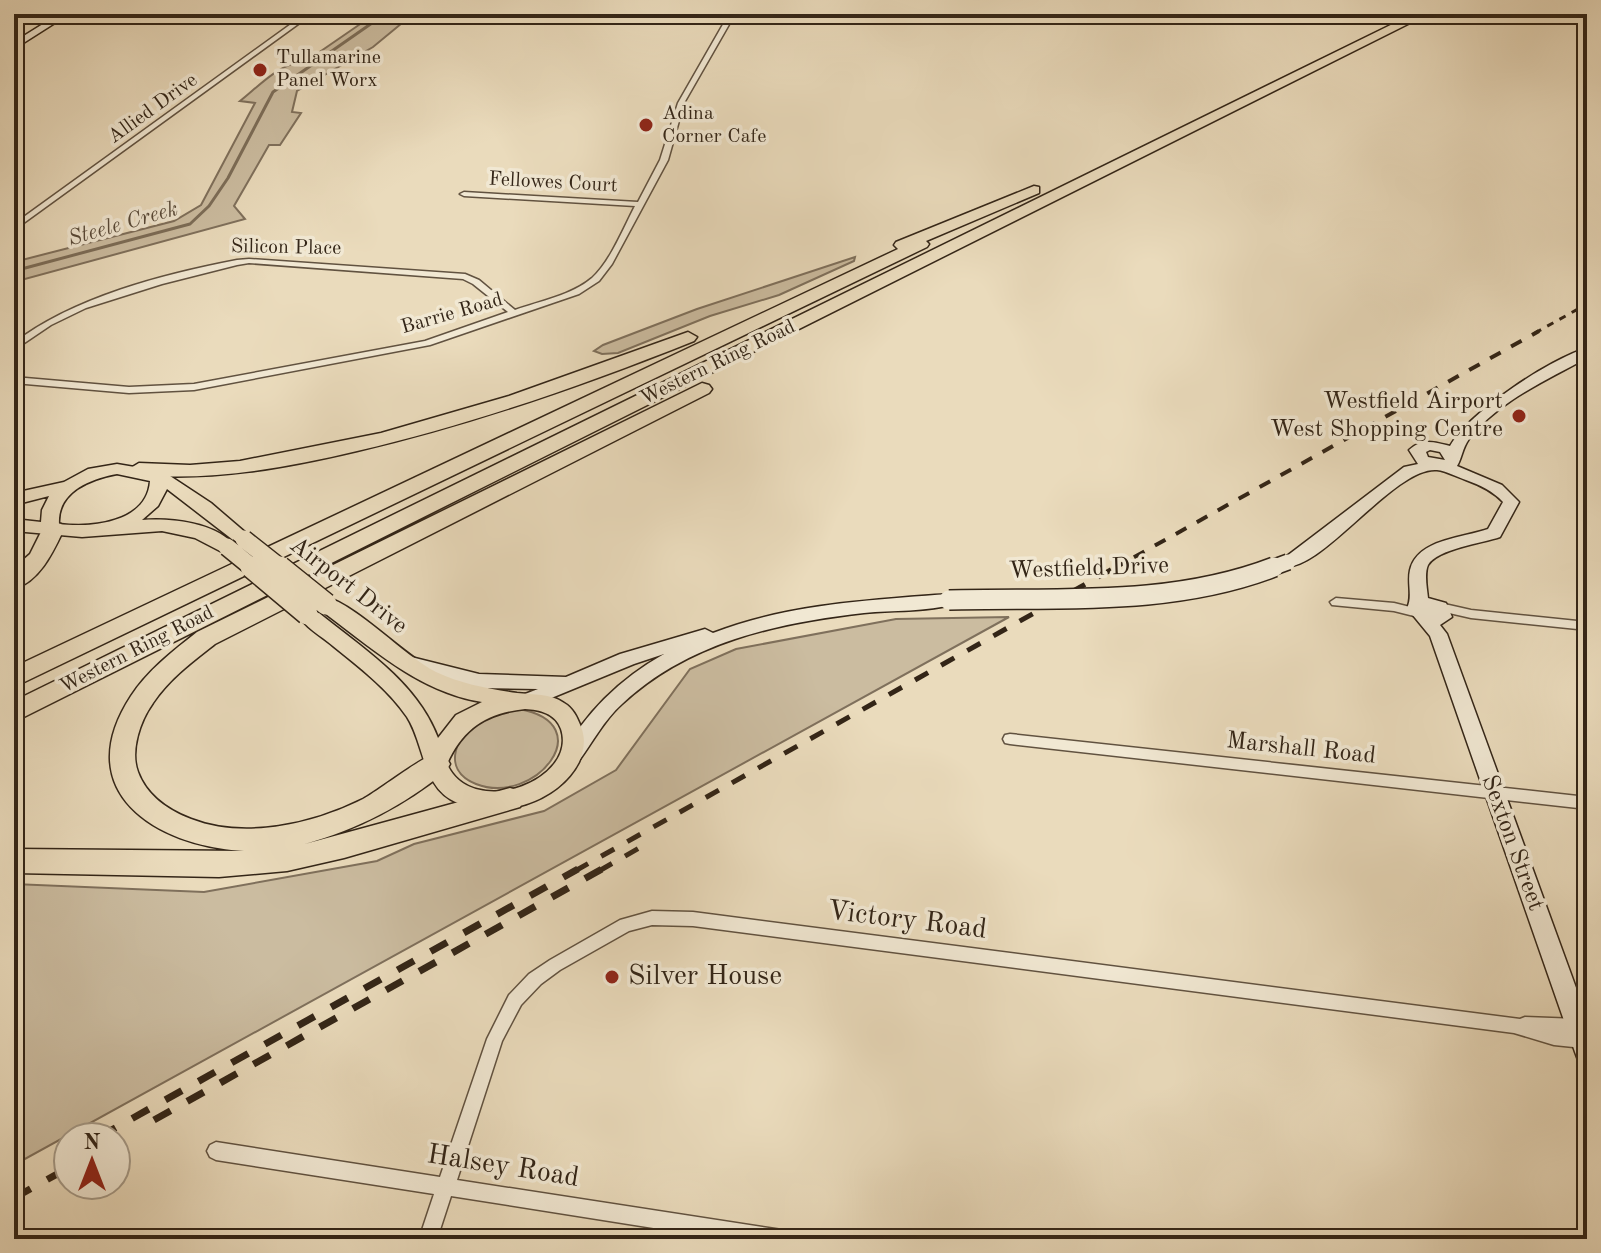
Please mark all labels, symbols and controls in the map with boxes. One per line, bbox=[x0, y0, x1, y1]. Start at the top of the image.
place label: Tullamarine Panel Worx bbox=[276, 48, 381, 91]
marker: Tullamarine Panel Worx bbox=[251, 61, 269, 79]
street label: Allied Drive bbox=[105, 70, 201, 148]
place label: Adina Corner Cafe bbox=[662, 104, 766, 147]
marker: Adina Corner Cafe bbox=[637, 116, 655, 134]
street label: Fellowes Court bbox=[488, 170, 618, 196]
water label: Steele Creek bbox=[66, 198, 181, 250]
street label: Silicon Place bbox=[231, 237, 341, 259]
street label: Barrie Road bbox=[399, 290, 505, 338]
street label: Western Ring Road bbox=[637, 317, 799, 409]
place label: Westfield Airport West Shopping Centre bbox=[1270, 390, 1503, 442]
marker: Westfield Airport West Shopping Centre bbox=[1510, 407, 1528, 425]
street label: Airport Drive bbox=[285, 533, 411, 639]
street label: Westfield Drive bbox=[1008, 554, 1170, 584]
street label: Western Ring Road bbox=[57, 603, 217, 697]
street label: Marshall Road bbox=[1225, 729, 1377, 769]
street label: Sexton Street bbox=[1476, 772, 1548, 914]
street label: Victory Road bbox=[826, 897, 988, 945]
place label: Silver House bbox=[628, 963, 782, 991]
marker: Silver House bbox=[603, 968, 621, 986]
north arrow bbox=[52, 1121, 132, 1201]
text: N bbox=[84, 1132, 101, 1154]
street label: Halsey Road bbox=[425, 1141, 581, 1193]

